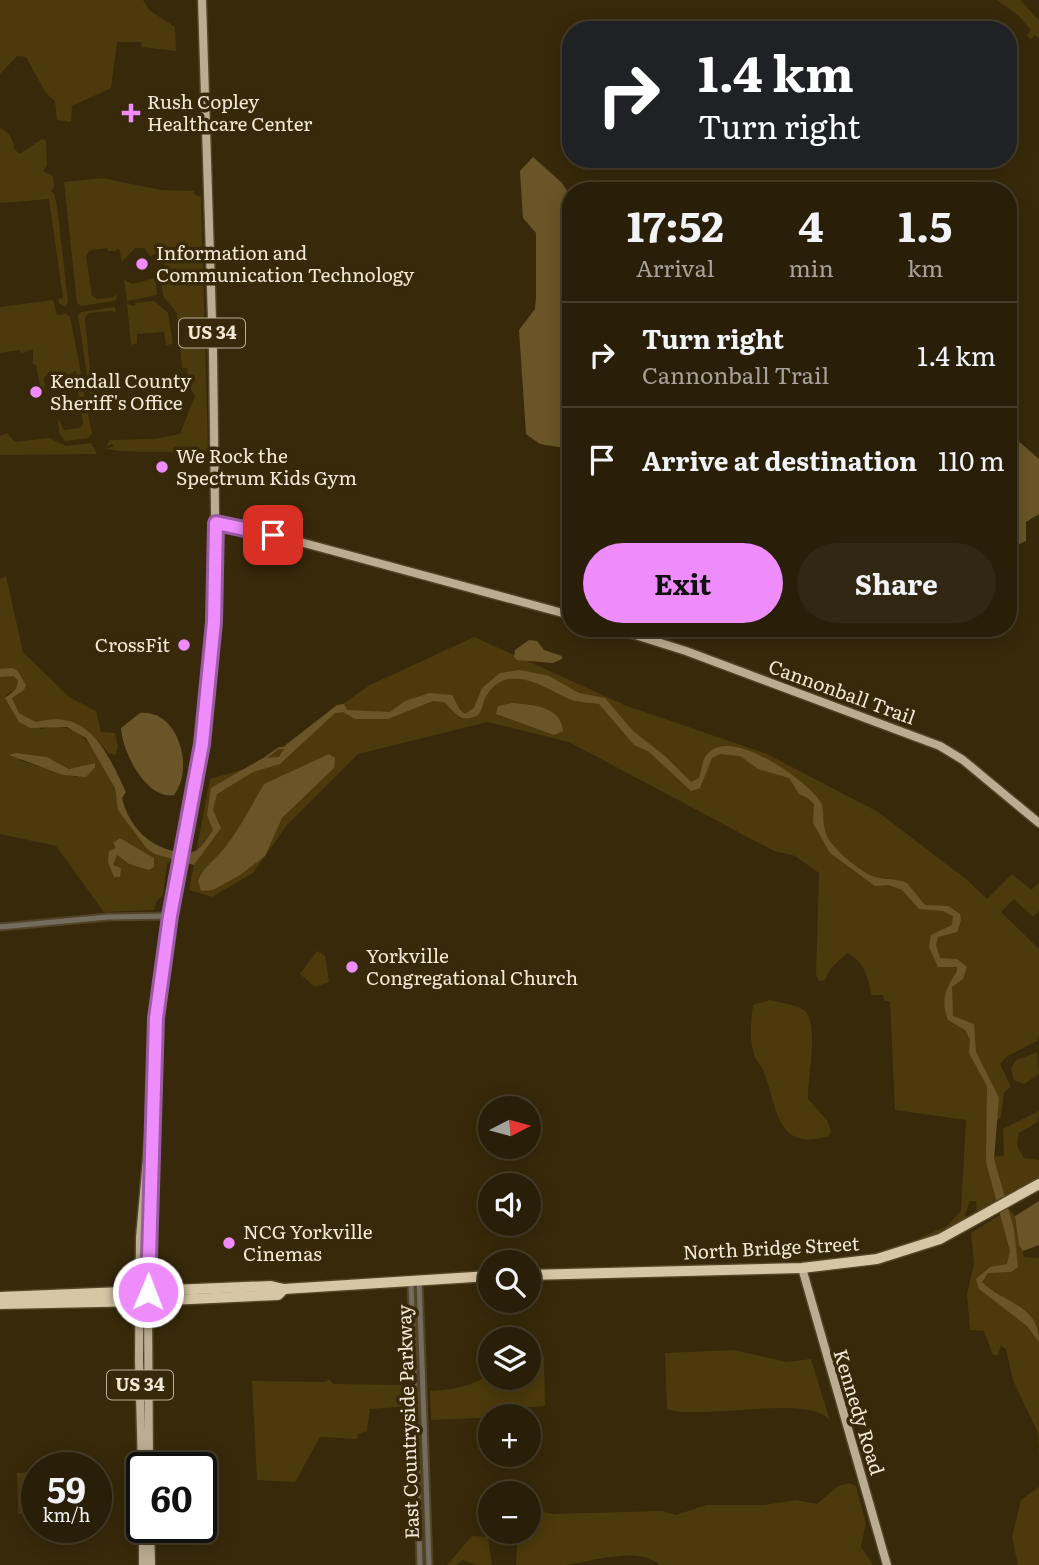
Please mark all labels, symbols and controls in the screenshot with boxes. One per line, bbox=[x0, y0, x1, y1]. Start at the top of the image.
text: 1.4 km bbox=[698, 34, 854, 107]
icon: right bbox=[583, 49, 674, 140]
place label: Rush Copley Healthcare Center bbox=[147, 87, 312, 137]
text: Turn right bbox=[698, 101, 860, 149]
marker: Rush Copley Healthcare Center bbox=[121, 103, 141, 123]
text: 17:52 bbox=[627, 193, 724, 255]
text: 4 bbox=[798, 193, 824, 255]
text: 1.5 bbox=[898, 193, 952, 255]
place label: Information and Communication Technology bbox=[156, 238, 414, 288]
text: Arrival bbox=[636, 250, 714, 284]
text: min bbox=[788, 250, 834, 284]
text: km bbox=[907, 250, 943, 284]
marker: Information and Communication Technology bbox=[134, 256, 150, 272]
road number: US 34 bbox=[179, 318, 245, 348]
text: Turn right bbox=[642, 318, 784, 357]
text: 1.4 km bbox=[917, 335, 996, 374]
icon: right bbox=[583, 336, 621, 374]
text: Cannonball Trail bbox=[642, 357, 829, 391]
place label: Kendall County Sheriff's Office bbox=[50, 366, 191, 416]
marker: Kendall County Sheriff's Office bbox=[28, 384, 44, 400]
text: Arrive at destination bbox=[642, 440, 917, 479]
text: 110 m bbox=[938, 440, 1005, 479]
place label: We Rock the Spectrum Kids Gym bbox=[176, 441, 357, 491]
icon: arrive bbox=[583, 441, 621, 479]
marker: We Rock the Spectrum Kids Gym bbox=[154, 459, 170, 475]
pin bbox=[243, 505, 303, 565]
icon: arrive bbox=[254, 516, 292, 554]
button: Exit bbox=[583, 543, 783, 623]
button: Share bbox=[797, 543, 996, 623]
place label: CrossFit bbox=[95, 630, 170, 658]
marker: CrossFit bbox=[176, 637, 192, 653]
street label: Cannonball Trail bbox=[765, 651, 920, 731]
place label: Yorkville Congregational Church bbox=[366, 941, 578, 991]
marker: Yorkville Congregational Church bbox=[344, 959, 360, 975]
north arrow bbox=[478, 1096, 541, 1158]
map controls bbox=[478, 1096, 541, 1544]
button: sound bbox=[478, 1173, 541, 1236]
place label: NCG Yorkville Cinemas bbox=[243, 1217, 373, 1267]
street label: North Bridge Street bbox=[682, 1228, 860, 1266]
marker: NCG Yorkville Cinemas bbox=[221, 1235, 237, 1251]
button: search bbox=[478, 1250, 541, 1313]
position arrow bbox=[111, 1255, 185, 1329]
street label: East Countryside Parkway bbox=[389, 1304, 425, 1540]
button: layers bbox=[478, 1327, 541, 1390]
street label: Kennedy Road bbox=[828, 1345, 892, 1478]
road number: US 34 bbox=[107, 1370, 173, 1400]
button: + bbox=[478, 1404, 541, 1467]
speed limit sign: 60 bbox=[126, 1452, 217, 1543]
text: 59 bbox=[47, 1462, 86, 1514]
button: − bbox=[478, 1481, 541, 1544]
text: km/h bbox=[43, 1501, 90, 1528]

